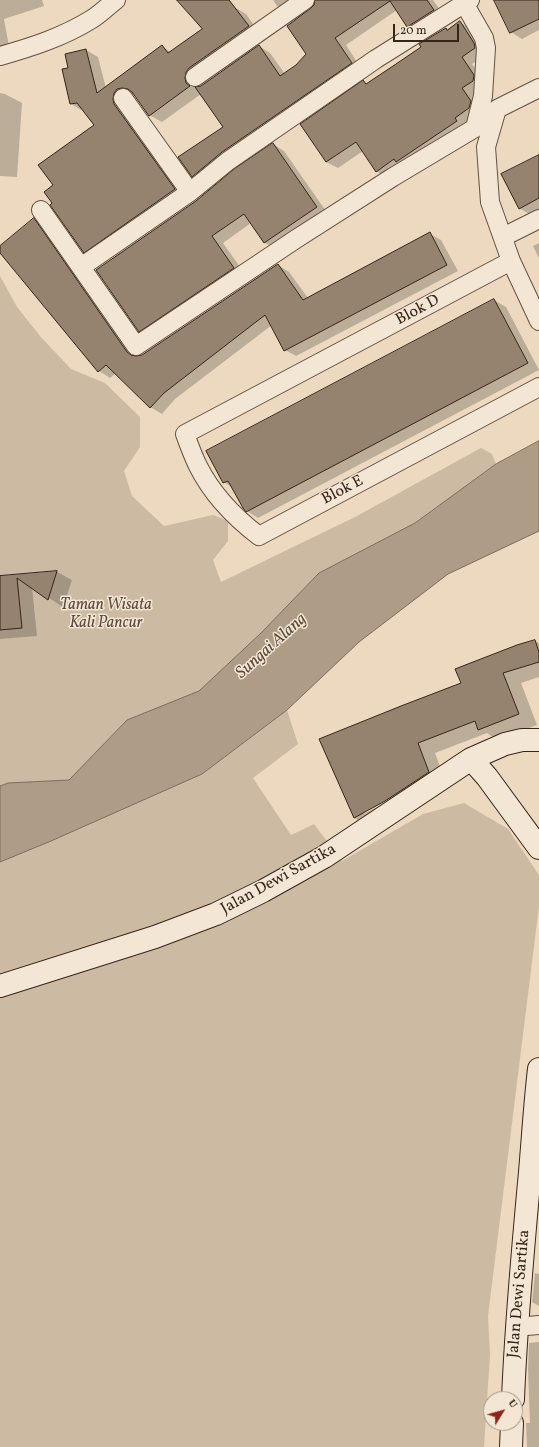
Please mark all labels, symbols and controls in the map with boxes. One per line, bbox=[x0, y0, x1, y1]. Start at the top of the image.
scale bar bbox=[395, 16, 461, 42]
text: 20 m bbox=[400, 23, 427, 39]
street label: Blok D bbox=[393, 292, 443, 330]
street label: Blok E bbox=[319, 472, 367, 510]
park label: Taman Wisata Kali Pancur bbox=[60, 596, 152, 634]
water label: Sungai Alang bbox=[232, 610, 312, 684]
street label: Jalan Dewi Sartika bbox=[218, 840, 340, 920]
street label: Jalan Dewi Sartika bbox=[505, 1229, 535, 1359]
north arrow bbox=[483, 1391, 523, 1431]
text: U bbox=[504, 1397, 520, 1412]

